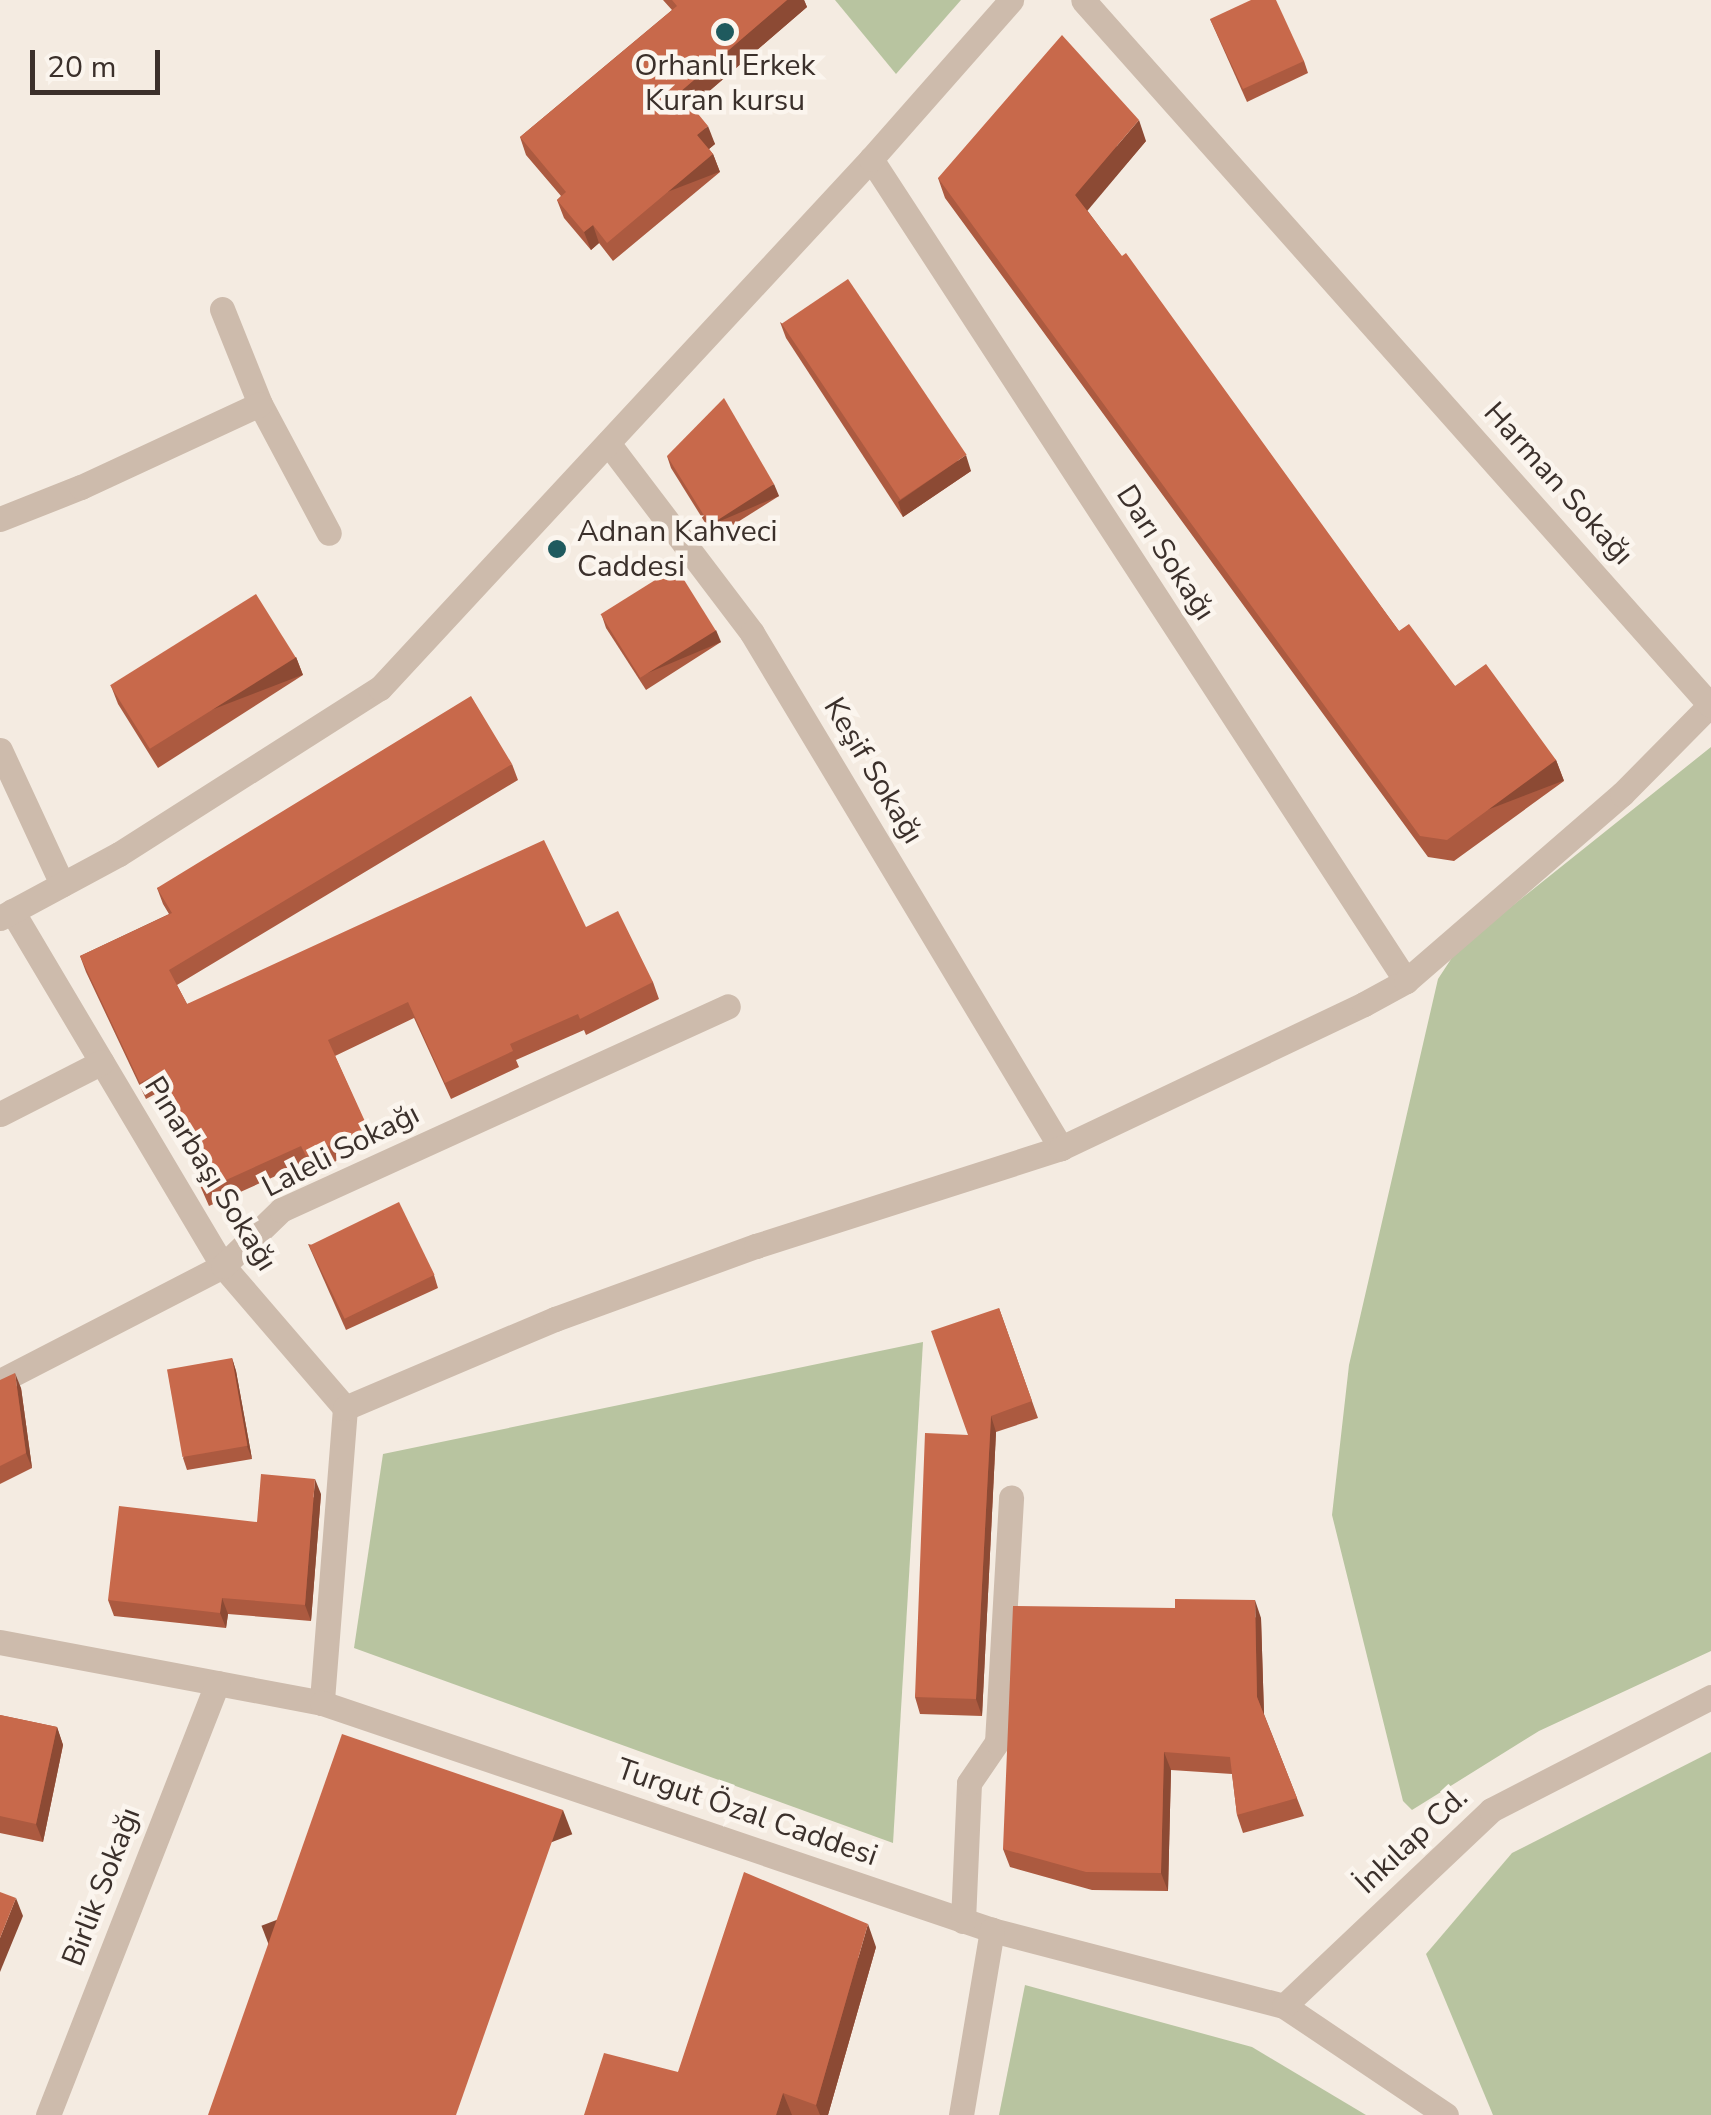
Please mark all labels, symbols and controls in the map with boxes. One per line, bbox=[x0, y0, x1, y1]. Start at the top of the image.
marker: Orhanlı Erkek Kuran kursu bbox=[714, 21, 736, 43]
scale bar bbox=[35, 30, 165, 92]
text: 20 m bbox=[47, 47, 116, 88]
place label: Orhanlı Erkek Kuran kursu bbox=[634, 48, 816, 118]
street label: Harman Sokağı bbox=[1476, 395, 1640, 573]
street label: Darı Sokağı bbox=[1108, 479, 1222, 627]
place label: Adnan Kahveci Caddesi bbox=[577, 514, 777, 584]
marker: Adnan Kahveci Caddesi bbox=[546, 538, 568, 560]
street label: Keşif Sokağı bbox=[815, 691, 931, 851]
street label: Pınarbaşı Sokağı bbox=[136, 1070, 284, 1278]
street label: Laleli Sokağı bbox=[257, 1096, 425, 1206]
street label: Turgut Özal Caddesi bbox=[612, 1752, 882, 1874]
street label: İnkılap Cd. bbox=[1348, 1780, 1476, 1902]
street label: Birlik Sokağı bbox=[55, 1803, 149, 1971]

